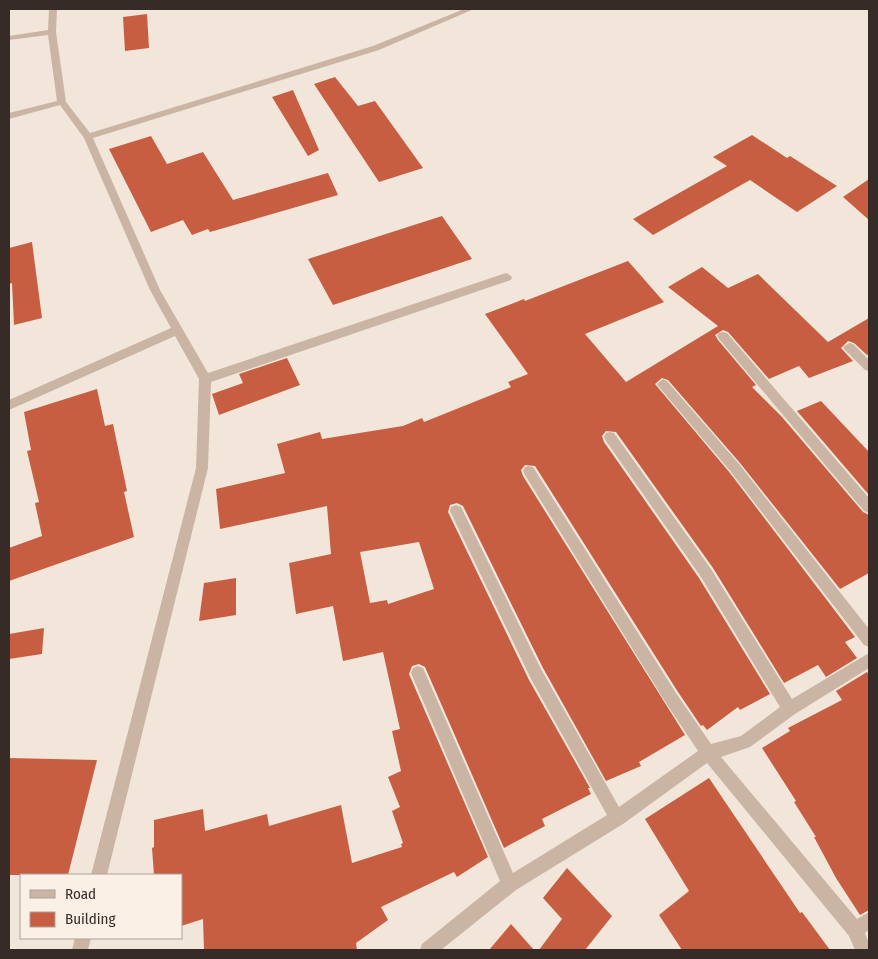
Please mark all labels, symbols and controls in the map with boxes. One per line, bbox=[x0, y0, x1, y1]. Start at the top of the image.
legend bbox=[20, 874, 182, 939]
text: Road bbox=[65, 885, 96, 903]
text: Building bbox=[65, 910, 116, 928]

